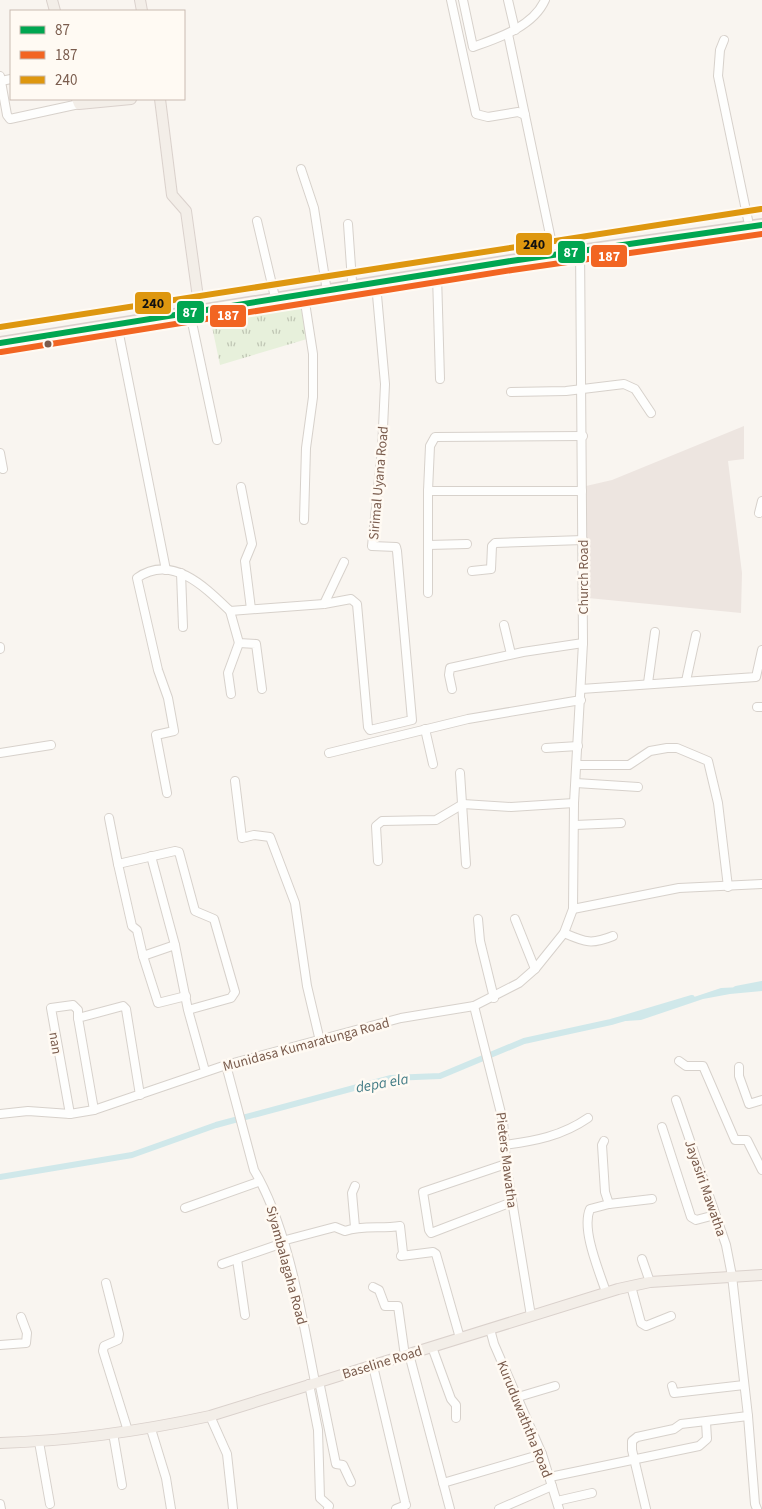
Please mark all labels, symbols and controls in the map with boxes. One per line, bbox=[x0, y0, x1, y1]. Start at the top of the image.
legend bbox=[10, 10, 185, 100]
text: 87 bbox=[55, 20, 70, 41]
text: 187 bbox=[55, 45, 77, 66]
text: 240 bbox=[55, 70, 77, 91]
line badge: 240 bbox=[515, 232, 553, 256]
text: 240 bbox=[523, 235, 545, 255]
line badge: 87 bbox=[557, 240, 586, 264]
text: 87 bbox=[564, 243, 578, 263]
line badge: 187 bbox=[590, 244, 628, 268]
text: 187 bbox=[598, 247, 620, 267]
line badge: 240 bbox=[134, 291, 172, 315]
text: 240 bbox=[142, 294, 164, 314]
line badge: 87 bbox=[176, 300, 205, 324]
text: 87 bbox=[183, 303, 197, 323]
line badge: 187 bbox=[209, 304, 247, 328]
text: 187 bbox=[217, 306, 239, 326]
unlabelled marker bbox=[43, 339, 53, 349]
street label: Sirimal Uyana Road bbox=[364, 425, 394, 541]
street label: Church Road bbox=[574, 540, 594, 614]
street label: Munidasa Kumaratunga Road bbox=[221, 1013, 392, 1077]
street label: nan bbox=[43, 1031, 67, 1056]
water label: depa ela bbox=[354, 1069, 410, 1098]
street label: Pieters Mawatha bbox=[490, 1111, 522, 1209]
street label: Jayasiri Mawatha bbox=[679, 1137, 731, 1239]
street label: Siyambalagaha Road bbox=[261, 1204, 312, 1327]
street label: Baseline Road bbox=[340, 1341, 425, 1385]
street label: Kuruduwaththa Road bbox=[491, 1358, 557, 1481]

